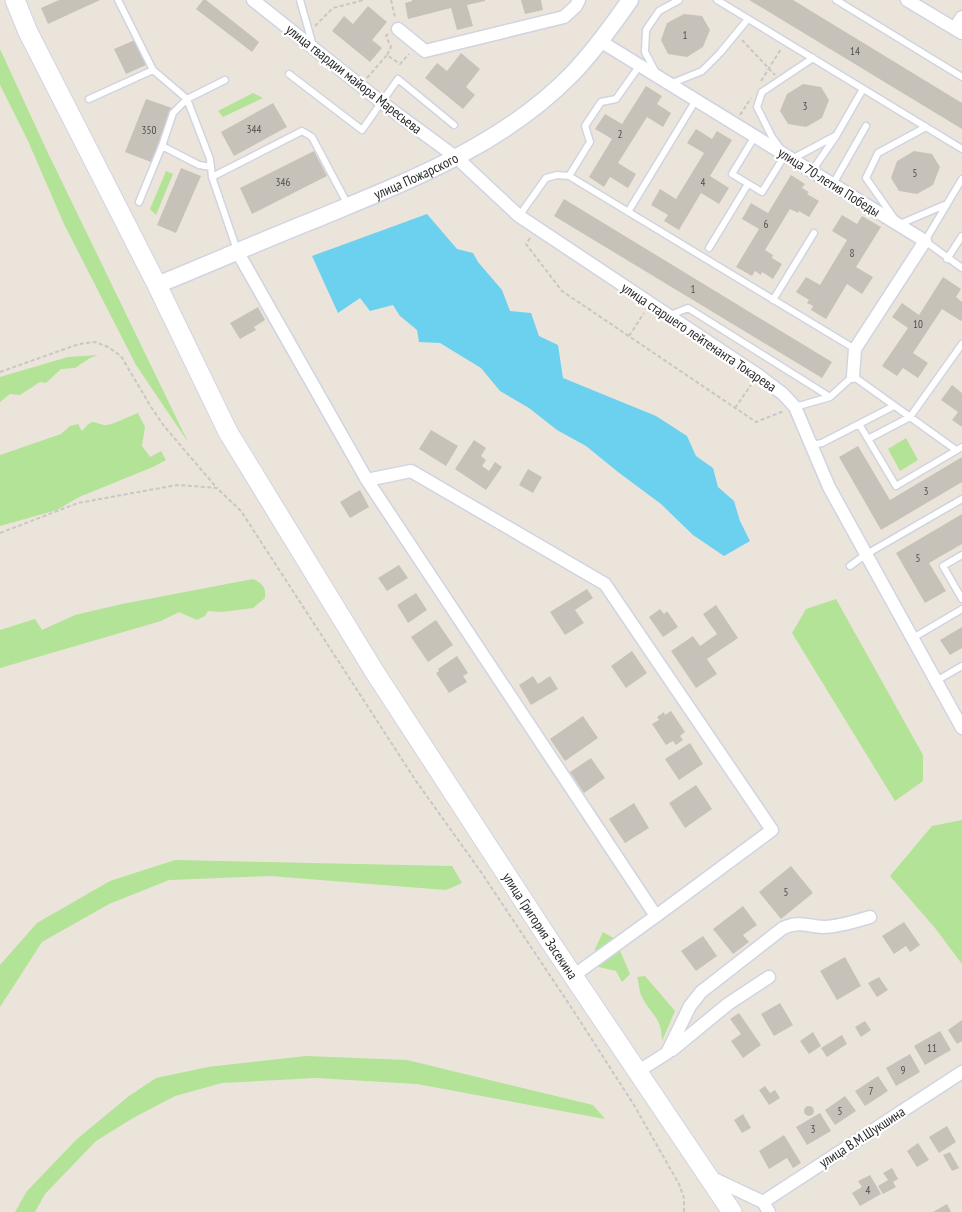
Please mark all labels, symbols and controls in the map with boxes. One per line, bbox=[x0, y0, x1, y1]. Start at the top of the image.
street label: улица гвардии майора Маресьева bbox=[282, 20, 426, 138]
house number: 1 bbox=[683, 28, 688, 42]
house number: 14 bbox=[850, 44, 860, 58]
house number: 3 bbox=[803, 99, 808, 113]
house number: 344 bbox=[247, 122, 261, 136]
house number: 350 bbox=[142, 123, 156, 137]
house number: 2 bbox=[618, 127, 623, 141]
street label: улица 70-летия Победы bbox=[775, 143, 883, 221]
street label: улица Пожарского bbox=[371, 149, 461, 203]
house number: 5 bbox=[913, 166, 918, 180]
house number: 346 bbox=[276, 175, 290, 189]
house number: 4 bbox=[701, 175, 706, 189]
house number: 6 bbox=[764, 217, 769, 231]
house number: 8 bbox=[850, 246, 855, 260]
street label: улица старшего лейтенанта Токарева bbox=[618, 278, 780, 396]
house number: 1 bbox=[691, 282, 696, 296]
house number: 10 bbox=[913, 317, 923, 331]
house number: 3 bbox=[924, 484, 929, 498]
house number: 5 bbox=[916, 551, 921, 565]
street label: улица Григория Засекина bbox=[499, 869, 582, 983]
house number: 5 bbox=[784, 885, 789, 899]
house number: 11 bbox=[927, 1041, 937, 1055]
house number: 9 bbox=[901, 1063, 906, 1077]
house number: 7 bbox=[869, 1084, 874, 1098]
street label: улица В.М.Шукшина bbox=[816, 1103, 908, 1171]
house number: 5 bbox=[838, 1104, 843, 1118]
house number: 3 bbox=[811, 1122, 816, 1136]
house number: 4 bbox=[866, 1183, 871, 1197]

